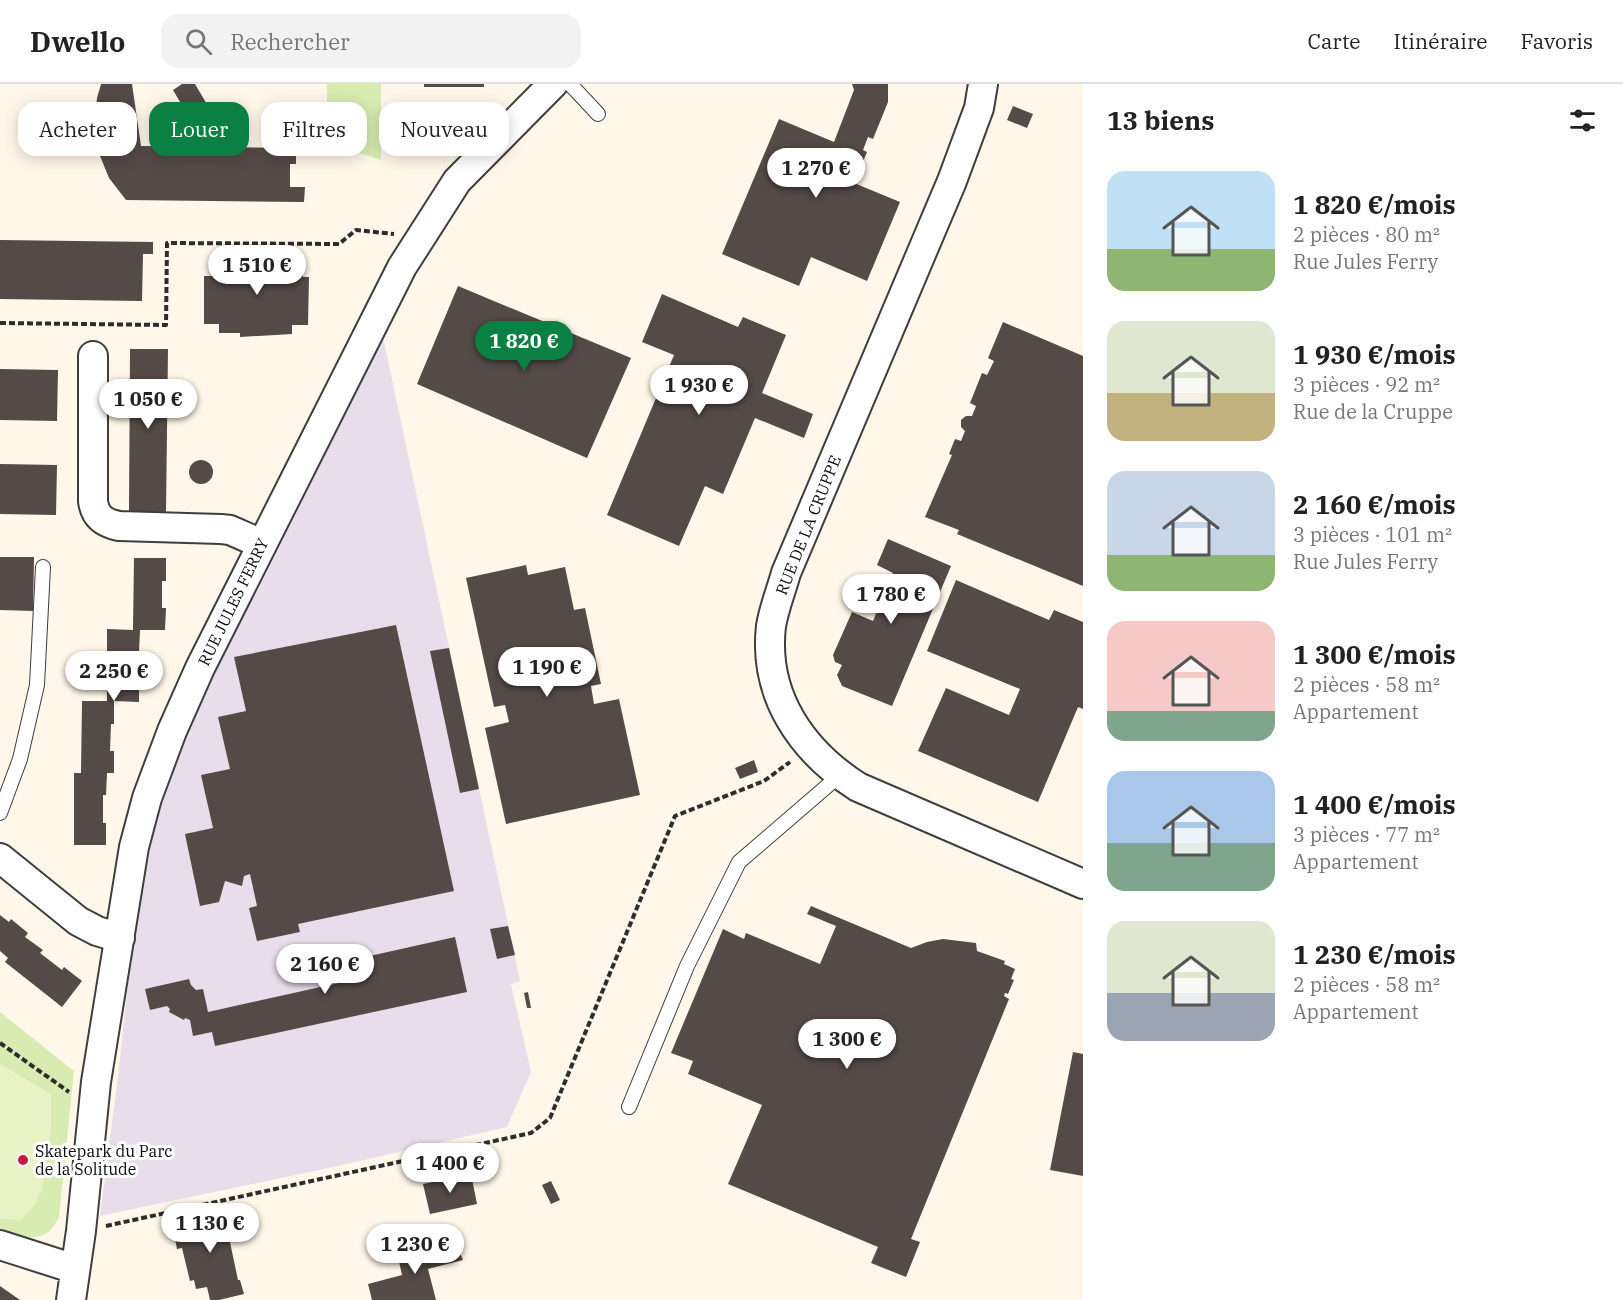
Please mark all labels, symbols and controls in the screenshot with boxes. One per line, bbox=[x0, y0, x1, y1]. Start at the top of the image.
search box bbox=[161, 14, 581, 68]
text: Dwello bbox=[30, 23, 125, 60]
icon: search bbox=[182, 25, 215, 58]
text: Rechercher bbox=[230, 27, 350, 56]
text: Carte bbox=[1307, 27, 1361, 55]
text: Itinéraire bbox=[1394, 27, 1487, 55]
text: Favoris bbox=[1520, 27, 1593, 55]
chip: Acheter bbox=[18, 102, 137, 156]
chip: Louer bbox=[149, 102, 249, 156]
chip: Filtres bbox=[261, 102, 367, 156]
chip: Nouveau bbox=[379, 102, 509, 156]
text: 13 biens bbox=[1107, 103, 1214, 137]
icon: filters bbox=[1566, 104, 1599, 137]
pin: 1 270 € bbox=[761, 148, 871, 199]
text: 1 270 € bbox=[781, 154, 851, 181]
text: 1 820 €/mois bbox=[1293, 187, 1456, 221]
icon: home bbox=[1155, 195, 1227, 267]
text: 2 pièces · 80 m² bbox=[1293, 221, 1440, 248]
pin: 1 510 € bbox=[202, 245, 312, 296]
text: Rue Jules Ferry bbox=[1293, 248, 1438, 275]
text: 1 510 € bbox=[222, 251, 292, 278]
pin: 1 820 € bbox=[469, 321, 579, 372]
text: 1 820 € bbox=[489, 327, 559, 354]
text: 1 930 €/mois bbox=[1293, 337, 1456, 371]
icon: home bbox=[1155, 345, 1227, 417]
pin: 1 930 € bbox=[644, 365, 754, 416]
text: 1 930 € bbox=[664, 371, 734, 398]
text: 3 pièces · 92 m² bbox=[1293, 371, 1440, 398]
pin: 1 050 € bbox=[93, 379, 203, 430]
text: 1 050 € bbox=[113, 385, 183, 412]
text: Rue de la Cruppe bbox=[1293, 398, 1453, 425]
street label: RUE DE LA CRUPPE bbox=[771, 452, 845, 598]
text: 2 160 €/mois bbox=[1293, 487, 1456, 521]
icon: home bbox=[1155, 495, 1227, 567]
text: 3 pièces · 101 m² bbox=[1293, 521, 1452, 548]
street label: RUE JULES FERRY bbox=[193, 535, 273, 669]
text: Rue Jules Ferry bbox=[1293, 548, 1438, 575]
pin: 1 780 € bbox=[836, 574, 946, 625]
text: 1 780 € bbox=[856, 580, 926, 607]
text: 1 300 €/mois bbox=[1293, 637, 1456, 671]
icon: home bbox=[1155, 645, 1227, 717]
pin: 1 190 € bbox=[492, 647, 602, 698]
pin: 2 250 € bbox=[59, 651, 169, 702]
text: 1 190 € bbox=[512, 653, 582, 680]
text: 2 250 € bbox=[79, 657, 149, 684]
text: 2 pièces · 58 m² bbox=[1293, 671, 1440, 698]
text: Appartement bbox=[1293, 698, 1419, 725]
text: 1 400 €/mois bbox=[1293, 787, 1456, 821]
icon: home bbox=[1155, 795, 1227, 867]
text: 3 pièces · 77 m² bbox=[1293, 821, 1440, 848]
text: Appartement bbox=[1293, 848, 1419, 875]
text: 1 230 €/mois bbox=[1293, 937, 1456, 971]
pin: 2 160 € bbox=[270, 944, 380, 995]
icon: home bbox=[1155, 945, 1227, 1017]
text: 2 160 € bbox=[290, 950, 360, 977]
text: 2 pièces · 58 m² bbox=[1293, 971, 1440, 998]
text: Appartement bbox=[1293, 998, 1419, 1025]
pin: 1 300 € bbox=[792, 1019, 902, 1070]
text: 1 300 € bbox=[812, 1025, 882, 1052]
place label: Skatepark du Parc de la Solitude bbox=[35, 1141, 173, 1179]
pin: 1 400 € bbox=[395, 1143, 505, 1194]
text: 1 400 € bbox=[415, 1149, 485, 1176]
marker: Skatepark du Parc de la Solitude bbox=[16, 1153, 30, 1167]
pin: 1 130 € bbox=[155, 1203, 265, 1254]
text: 1 130 € bbox=[175, 1209, 245, 1236]
pin: 1 230 € bbox=[360, 1224, 470, 1275]
text: 1 230 € bbox=[380, 1230, 450, 1257]

